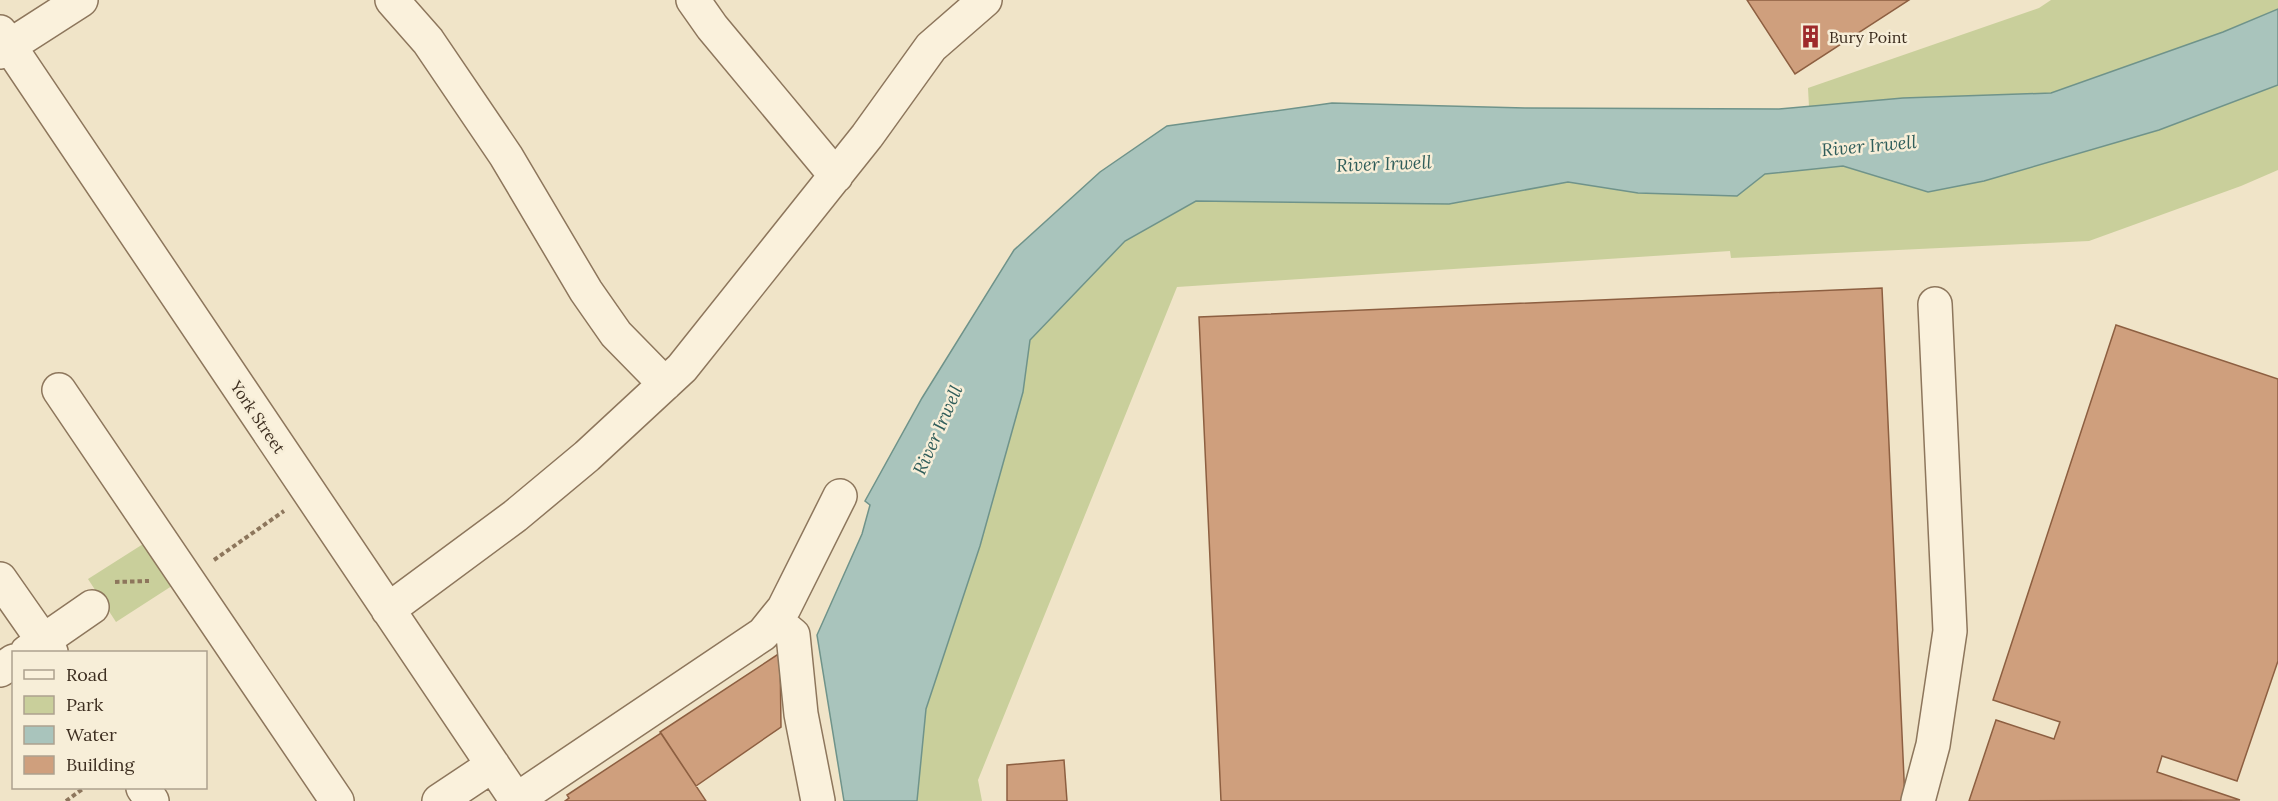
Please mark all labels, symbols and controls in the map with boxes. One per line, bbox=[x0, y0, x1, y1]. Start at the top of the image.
building icon: Bury Point bbox=[1798, 24, 1824, 50]
place label: Bury Point bbox=[1829, 27, 1908, 47]
water label: River Irwell bbox=[1820, 130, 1917, 161]
water label: River Irwell bbox=[1336, 150, 1432, 177]
street label: York Street bbox=[226, 376, 290, 458]
water label: River Irwell bbox=[908, 382, 967, 478]
legend bbox=[12, 651, 207, 789]
text: Road bbox=[66, 663, 108, 686]
text: Park bbox=[66, 693, 104, 716]
text: Water bbox=[66, 723, 117, 746]
text: Building bbox=[66, 753, 136, 776]

